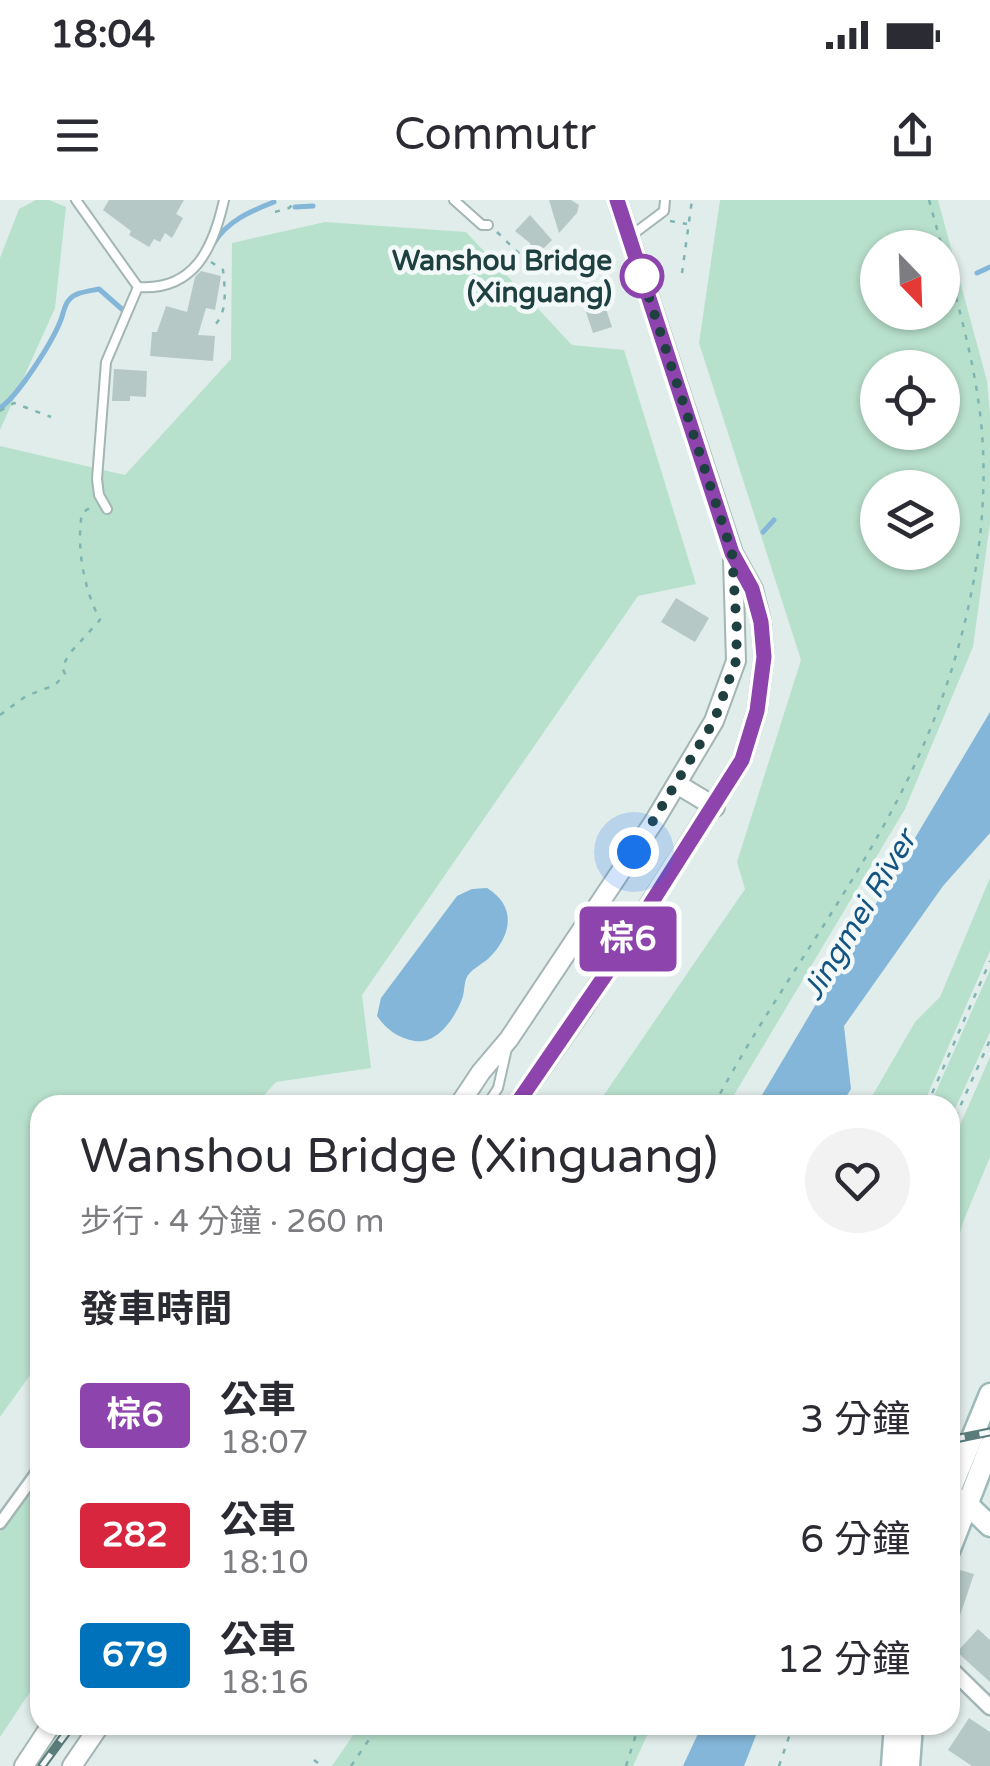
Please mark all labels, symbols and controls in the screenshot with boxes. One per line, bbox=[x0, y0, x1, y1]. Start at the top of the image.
text: 18:04 bbox=[50, 12, 155, 58]
icon: menu bbox=[50, 108, 105, 163]
text: Commutr bbox=[394, 108, 596, 162]
icon: share bbox=[885, 108, 940, 163]
north arrow bbox=[860, 230, 960, 330]
map controls bbox=[860, 230, 960, 570]
place label: Wanshou Bridge (Xinguang) bbox=[392, 244, 612, 310]
marker: Wanshou Bridge (Xinguang) bbox=[621, 255, 663, 297]
button: locate bbox=[860, 350, 960, 450]
button: layers bbox=[860, 470, 960, 570]
water label: Jingmei River bbox=[794, 821, 926, 1007]
your location bbox=[609, 827, 659, 877]
line badge: 棕6 bbox=[583, 906, 673, 972]
text: 棕6 bbox=[600, 918, 656, 960]
text: Wanshou Bridge (Xinguang) bbox=[80, 1128, 718, 1186]
button: heart bbox=[805, 1128, 910, 1233]
text: 步行 · 4 分鐘 · 260 m bbox=[80, 1203, 384, 1241]
text: 發車時間 bbox=[80, 1287, 232, 1333]
text: 公車 bbox=[220, 1378, 296, 1424]
text: 棕6 bbox=[107, 1394, 163, 1436]
text: 3 分鐘 bbox=[800, 1397, 910, 1443]
text: 18:07 bbox=[220, 1424, 309, 1462]
text: 公車 bbox=[220, 1498, 296, 1544]
text: 282 bbox=[102, 1514, 168, 1556]
text: 6 分鐘 bbox=[800, 1517, 910, 1563]
text: 18:10 bbox=[220, 1544, 309, 1582]
text: 公車 bbox=[220, 1618, 296, 1664]
text: 679 bbox=[102, 1634, 168, 1676]
text: 12 分鐘 bbox=[776, 1637, 910, 1683]
text: 18:16 bbox=[220, 1664, 309, 1702]

